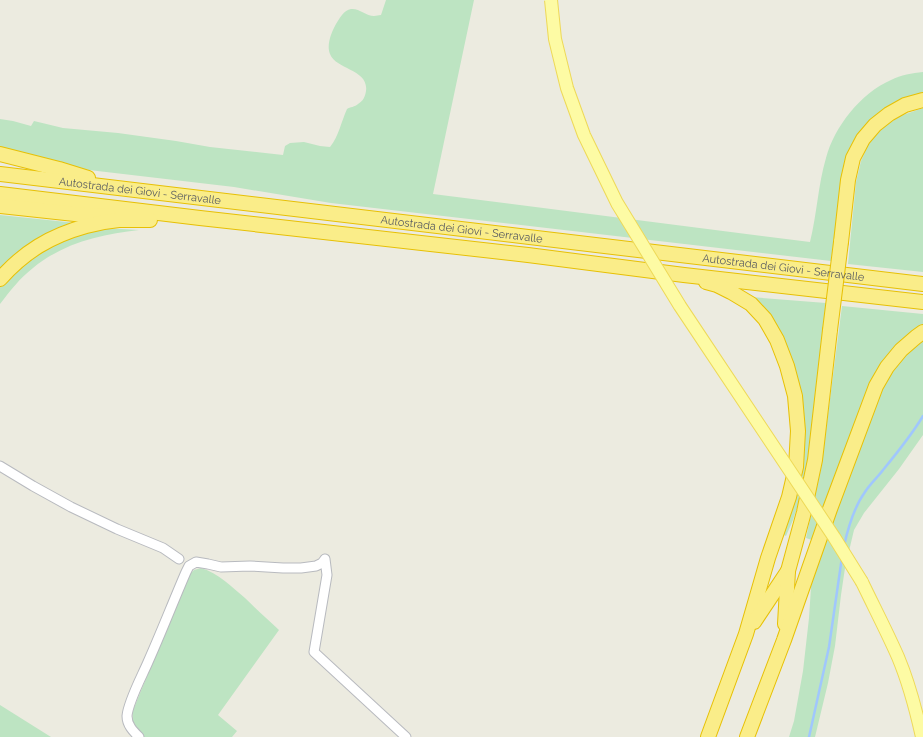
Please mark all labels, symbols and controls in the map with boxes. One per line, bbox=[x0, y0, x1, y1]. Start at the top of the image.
street label: Autostrada dei Giovi - Serravalle bbox=[58, 175, 222, 207]
street label: Autostrada dei Giovi - Serravalle bbox=[380, 213, 544, 246]
street label: Autostrada dei Giovi - Serravalle bbox=[702, 252, 866, 284]

